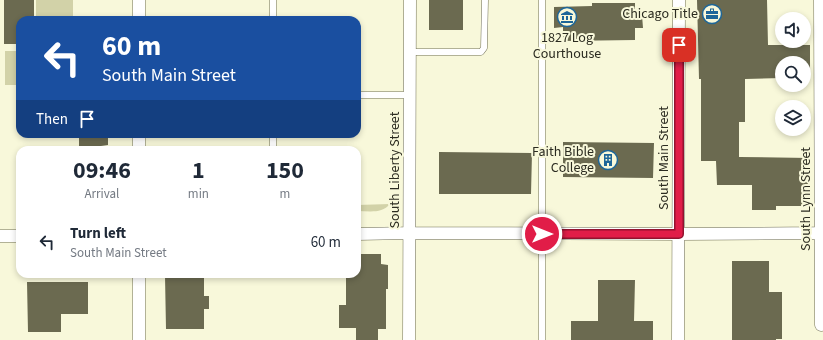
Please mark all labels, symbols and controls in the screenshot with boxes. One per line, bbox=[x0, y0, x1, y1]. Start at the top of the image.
office icon: Chicago Title bbox=[701, 3, 723, 25]
place label: Chicago Title bbox=[622, 4, 698, 24]
museum icon: 1827 Log Courthouse bbox=[556, 6, 578, 28]
map controls bbox=[775, 12, 811, 136]
button: sound bbox=[775, 12, 811, 48]
text: 60 m bbox=[102, 26, 161, 66]
place label: 1827 Log Courthouse bbox=[533, 28, 601, 64]
pin bbox=[662, 28, 696, 62]
icon: left bbox=[36, 32, 88, 84]
icon: arrive bbox=[668, 34, 690, 56]
button: search bbox=[775, 56, 811, 92]
text: South Main Street bbox=[102, 63, 236, 88]
button: layers bbox=[775, 100, 811, 136]
street label: South Main Street bbox=[654, 106, 674, 210]
icon: arrive bbox=[76, 108, 98, 130]
text: Then bbox=[36, 109, 68, 130]
street label: South Liberty Street bbox=[385, 111, 405, 228]
place label: Faith Bible College bbox=[532, 142, 594, 178]
street label: South Lynn Street bbox=[796, 147, 816, 251]
building icon: Faith Bible College bbox=[597, 149, 619, 171]
text: 09:46 bbox=[73, 153, 131, 188]
text: 1 bbox=[192, 153, 205, 188]
text: 150 bbox=[266, 153, 304, 188]
text: Arrival bbox=[84, 185, 119, 203]
text: min bbox=[188, 185, 209, 203]
text: m bbox=[280, 185, 290, 203]
position arrow bbox=[521, 213, 563, 255]
text: Turn left bbox=[70, 223, 126, 244]
icon: left bbox=[36, 231, 58, 253]
text: 60 m bbox=[311, 232, 341, 253]
text: South Main Street bbox=[70, 244, 167, 262]

